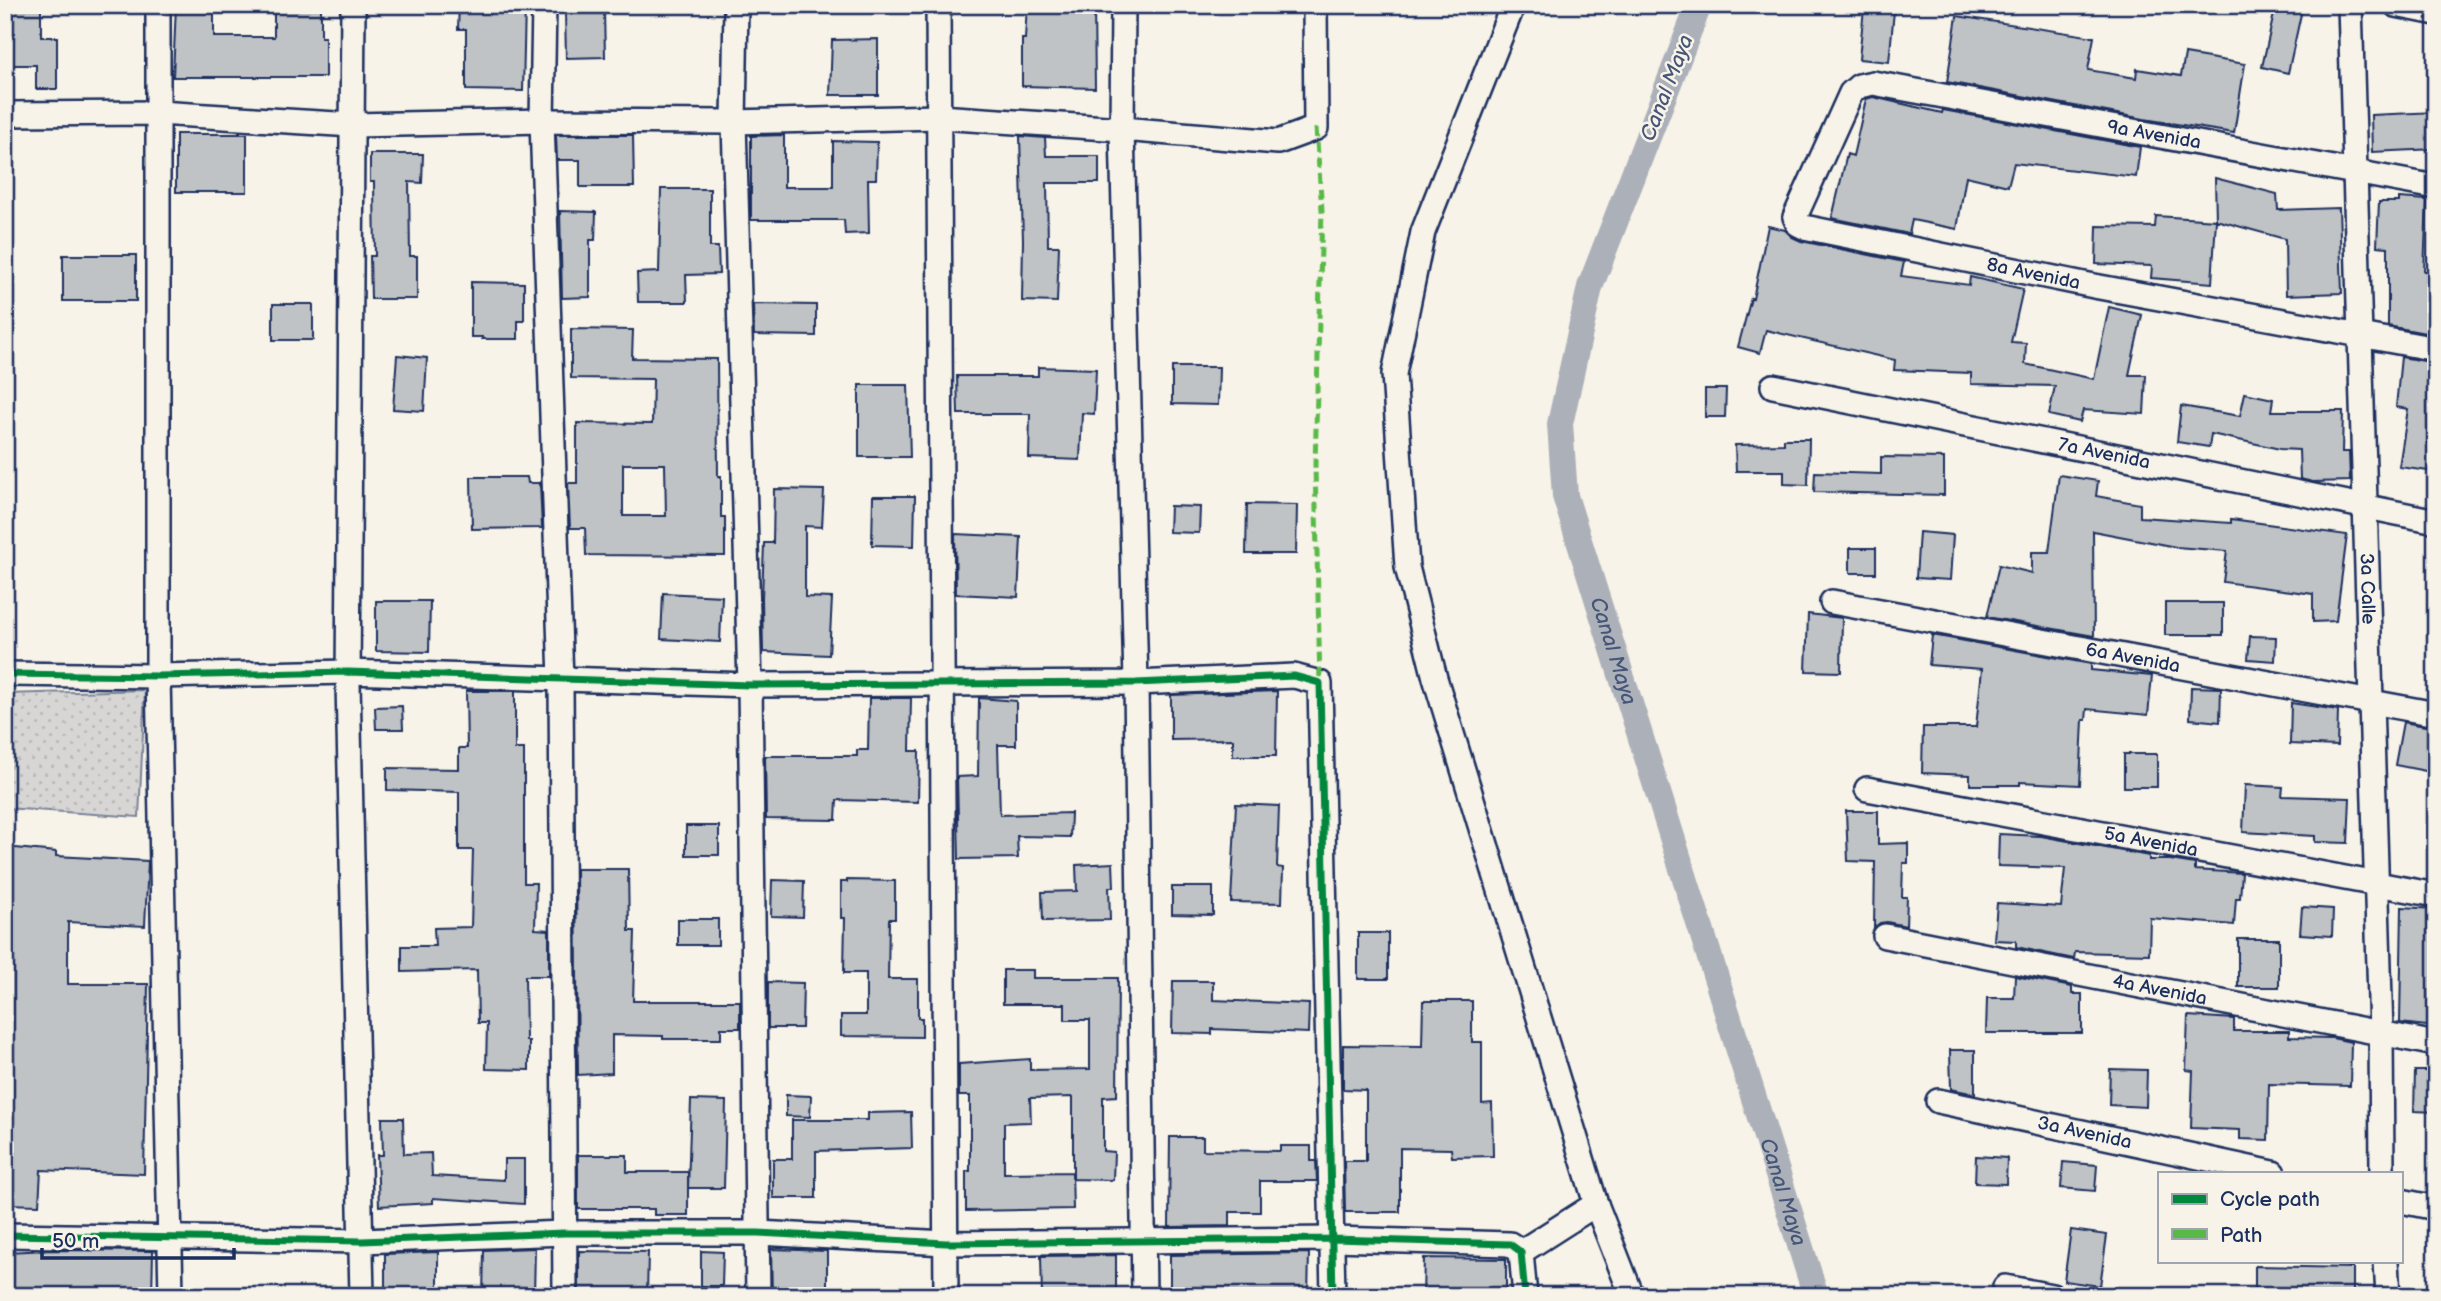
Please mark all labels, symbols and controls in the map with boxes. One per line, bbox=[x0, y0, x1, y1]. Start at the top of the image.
water label: Canal Maya bbox=[1635, 31, 1699, 145]
street label: 9a Avenida bbox=[2105, 115, 2203, 155]
street label: 8a Avenida bbox=[1985, 253, 2082, 294]
street label: 7a Avenida bbox=[2056, 433, 2152, 474]
street label: 3a Calle bbox=[2355, 553, 2380, 625]
water label: Canal Maya bbox=[1585, 594, 1642, 708]
street label: 6a Avenida bbox=[2084, 638, 2182, 678]
street label: 5a Avenida bbox=[2102, 822, 2200, 862]
street label: 4a Avenida bbox=[2111, 969, 2209, 1010]
street label: 3a Avenida bbox=[2035, 1111, 2134, 1154]
water label: Canal Maya bbox=[1755, 1135, 1812, 1249]
legend bbox=[2158, 1172, 2402, 1262]
text: Cycle path bbox=[2220, 1187, 2320, 1212]
scale bar bbox=[42, 1217, 234, 1261]
text: Path bbox=[2220, 1223, 2262, 1248]
text: 50 m bbox=[52, 1229, 99, 1254]

